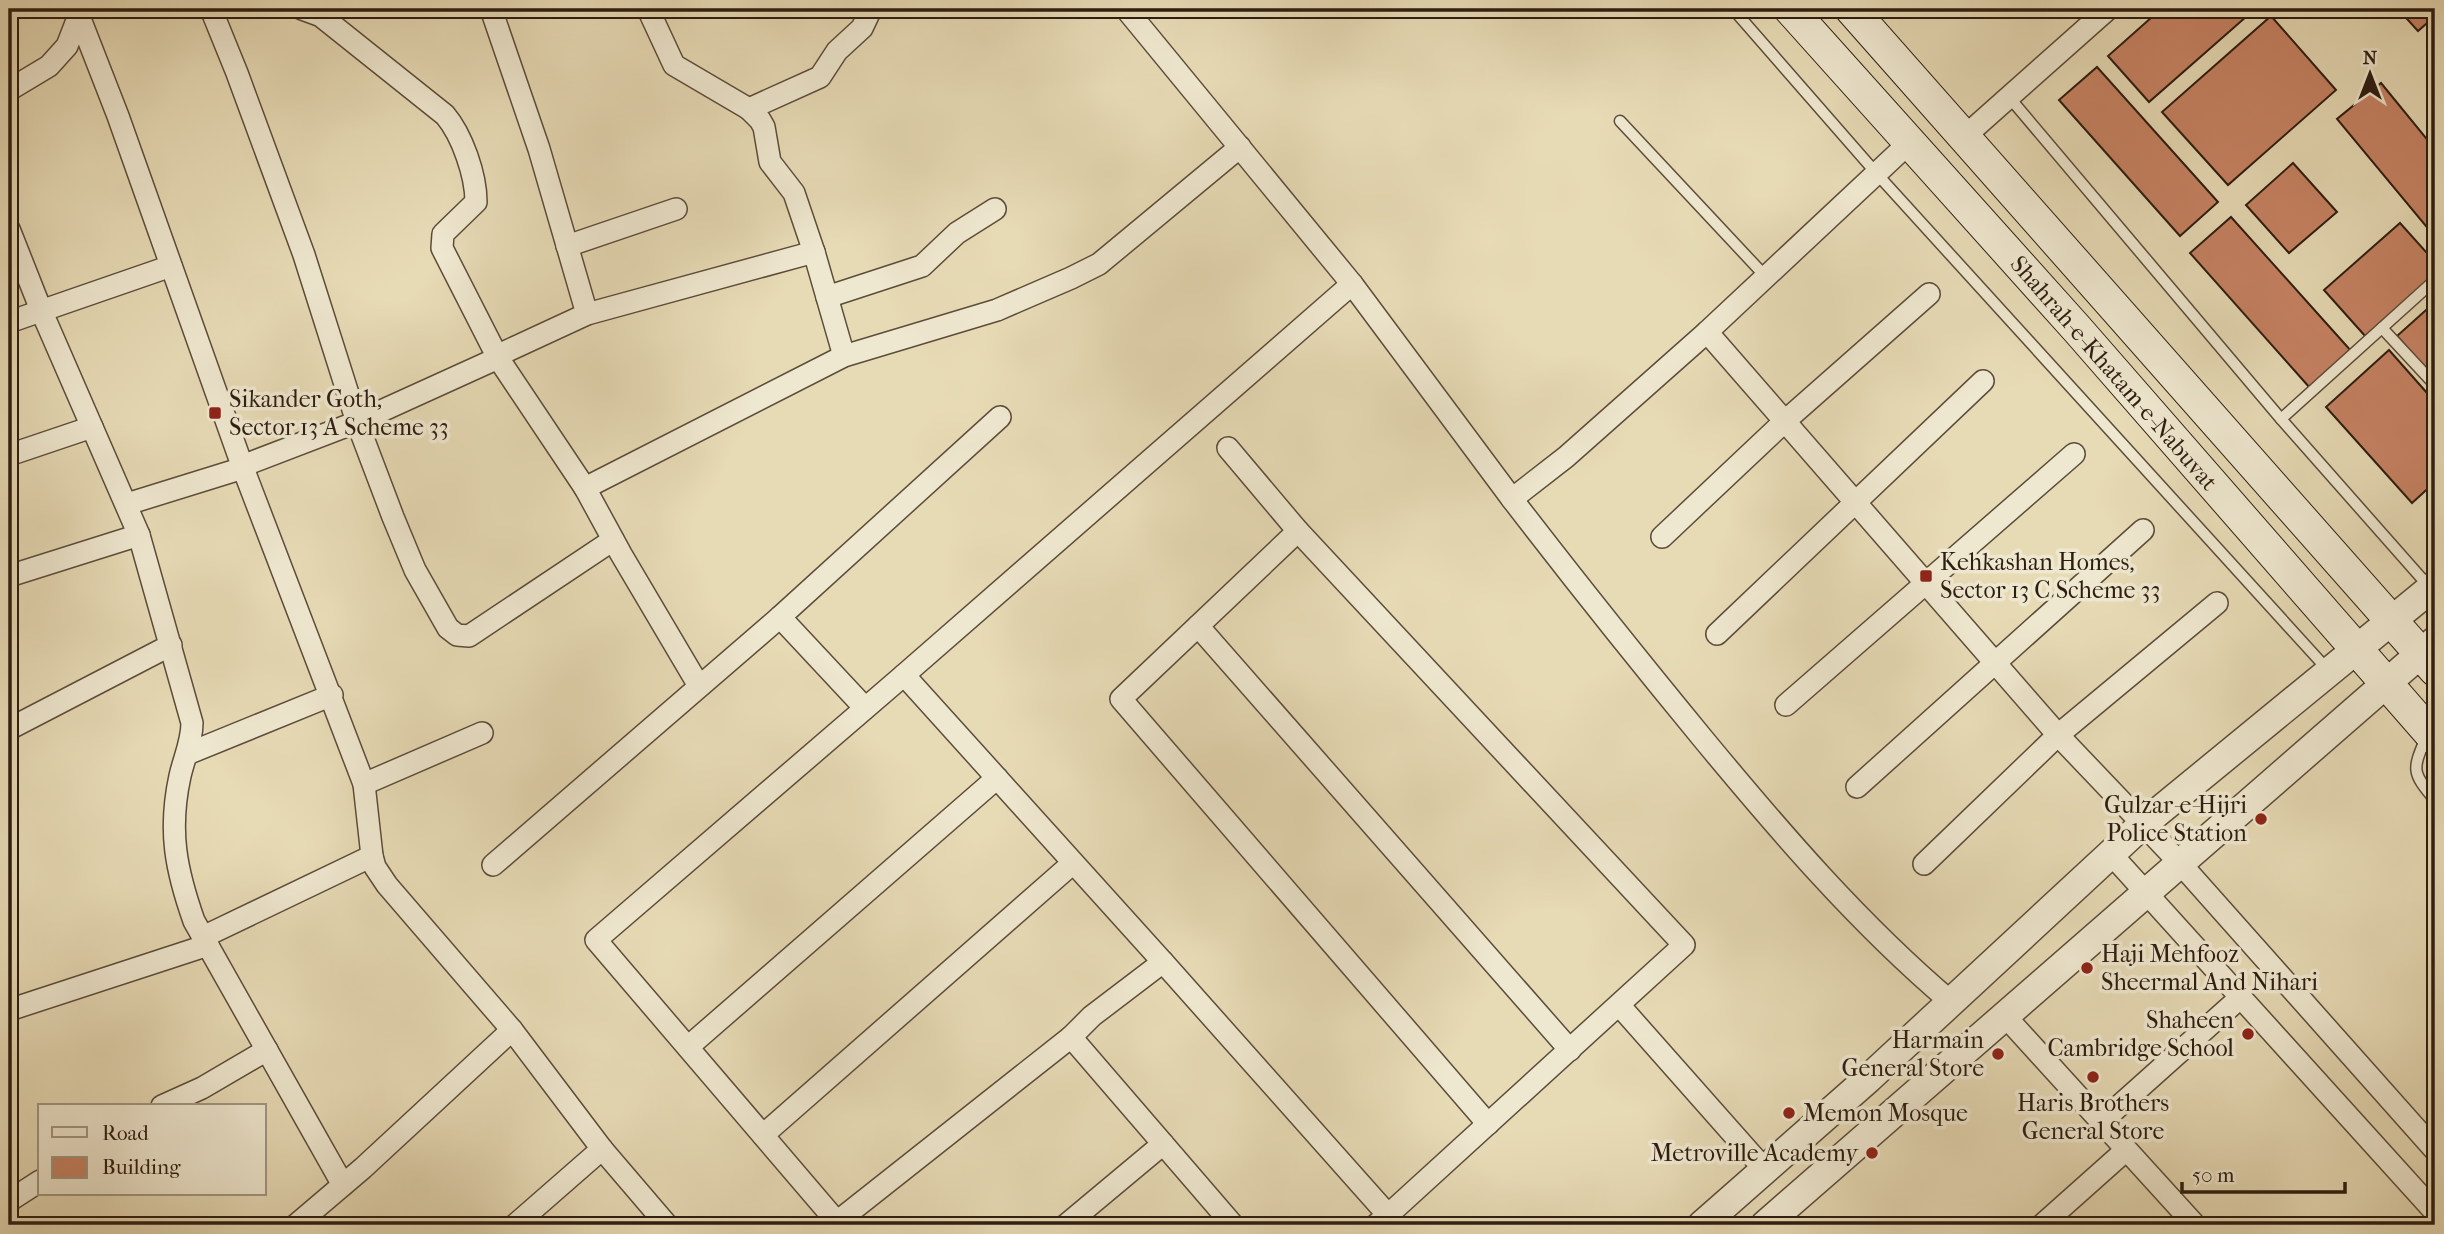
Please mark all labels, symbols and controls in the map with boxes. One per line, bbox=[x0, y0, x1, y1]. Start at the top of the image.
north arrow bbox=[2336, 38, 2406, 108]
text: N bbox=[2363, 47, 2378, 69]
street label: Shahrah-e-Khatam-e-Nabuvat bbox=[2005, 250, 2224, 496]
place label: Sikander Goth, Sector 13 A Scheme 33 bbox=[229, 385, 449, 441]
marker: Sikander Goth, Sector 13 A Scheme 33 bbox=[207, 405, 223, 421]
place label: Kehkashan Homes, Sector 13 C Scheme 33 bbox=[1940, 548, 2160, 604]
marker: Kehkashan Homes, Sector 13 C Scheme 33 bbox=[1918, 568, 1934, 584]
place label: Gulzar-e-Hijri Police Station bbox=[2104, 791, 2247, 847]
marker: Gulzar-e-Hijri Police Station bbox=[2253, 811, 2269, 827]
place label: Haji Mehfooz Sheermal And Nihari bbox=[2101, 940, 2318, 996]
marker: Haji Mehfooz Sheermal And Nihari bbox=[2079, 960, 2095, 976]
place label: Shaheen Cambridge School bbox=[2047, 1006, 2234, 1062]
place label: Harmain General Store bbox=[1841, 1026, 1984, 1082]
marker: Shaheen Cambridge School bbox=[2240, 1026, 2256, 1042]
marker: Harmain General Store bbox=[1990, 1046, 2006, 1062]
marker: Haris Brothers General Store bbox=[2085, 1069, 2101, 1085]
place label: Haris Brothers General Store bbox=[2017, 1089, 2169, 1145]
place label: Memon Mosque bbox=[1803, 1099, 1968, 1127]
legend bbox=[38, 1104, 266, 1196]
marker: Memon Mosque bbox=[1781, 1105, 1797, 1121]
text: Road bbox=[102, 1121, 149, 1145]
place label: Metroville Academy bbox=[1651, 1139, 1859, 1167]
marker: Metroville Academy bbox=[1864, 1145, 1880, 1161]
scale bar bbox=[2182, 1150, 2344, 1194]
text: Building bbox=[102, 1155, 181, 1179]
text: 50 m bbox=[2192, 1163, 2235, 1187]

